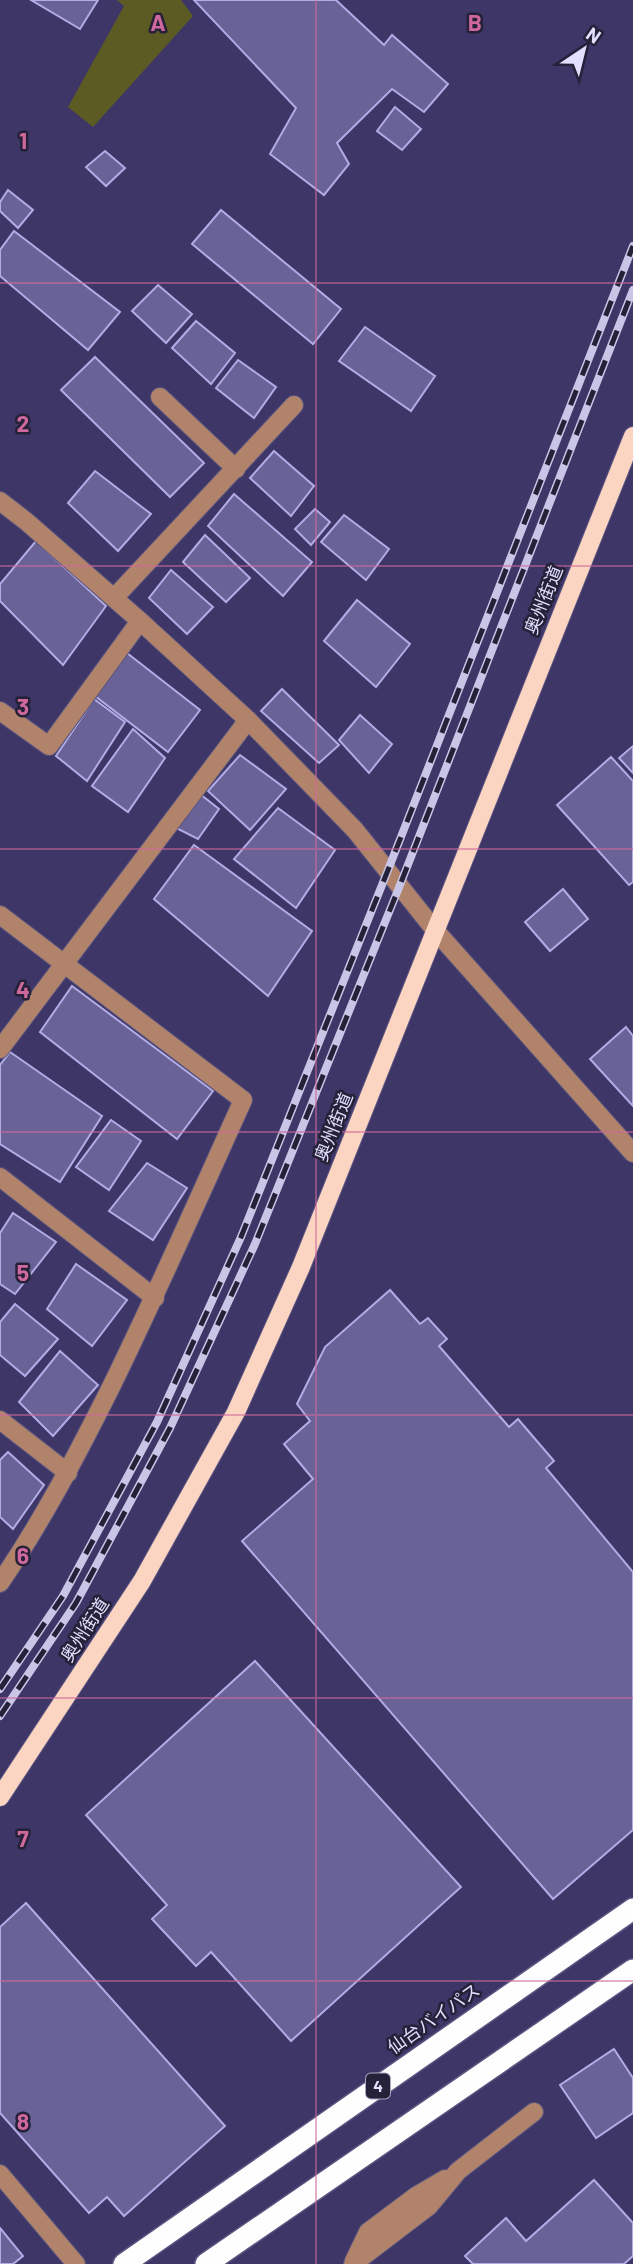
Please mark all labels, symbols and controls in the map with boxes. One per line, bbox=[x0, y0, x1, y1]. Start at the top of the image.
text: A bbox=[150, 8, 166, 36]
text: B bbox=[468, 8, 482, 36]
north arrow bbox=[549, 14, 619, 84]
text: N bbox=[582, 22, 606, 48]
text: 1 bbox=[19, 126, 27, 154]
text: 2 bbox=[17, 409, 29, 437]
street label: 奥州街道 bbox=[519, 562, 567, 637]
text: 3 bbox=[17, 692, 29, 720]
text: 4 bbox=[16, 975, 30, 1003]
street label: 奥州街道 bbox=[309, 1089, 357, 1164]
text: 5 bbox=[17, 1258, 29, 1286]
text: 6 bbox=[17, 1541, 29, 1569]
street label: 奥州街道 bbox=[55, 1593, 113, 1666]
text: 7 bbox=[17, 1824, 29, 1852]
street label: 仙台バイパス bbox=[383, 1978, 484, 2058]
road number: 4 bbox=[366, 2074, 390, 2098]
text: 8 bbox=[17, 2107, 29, 2135]

